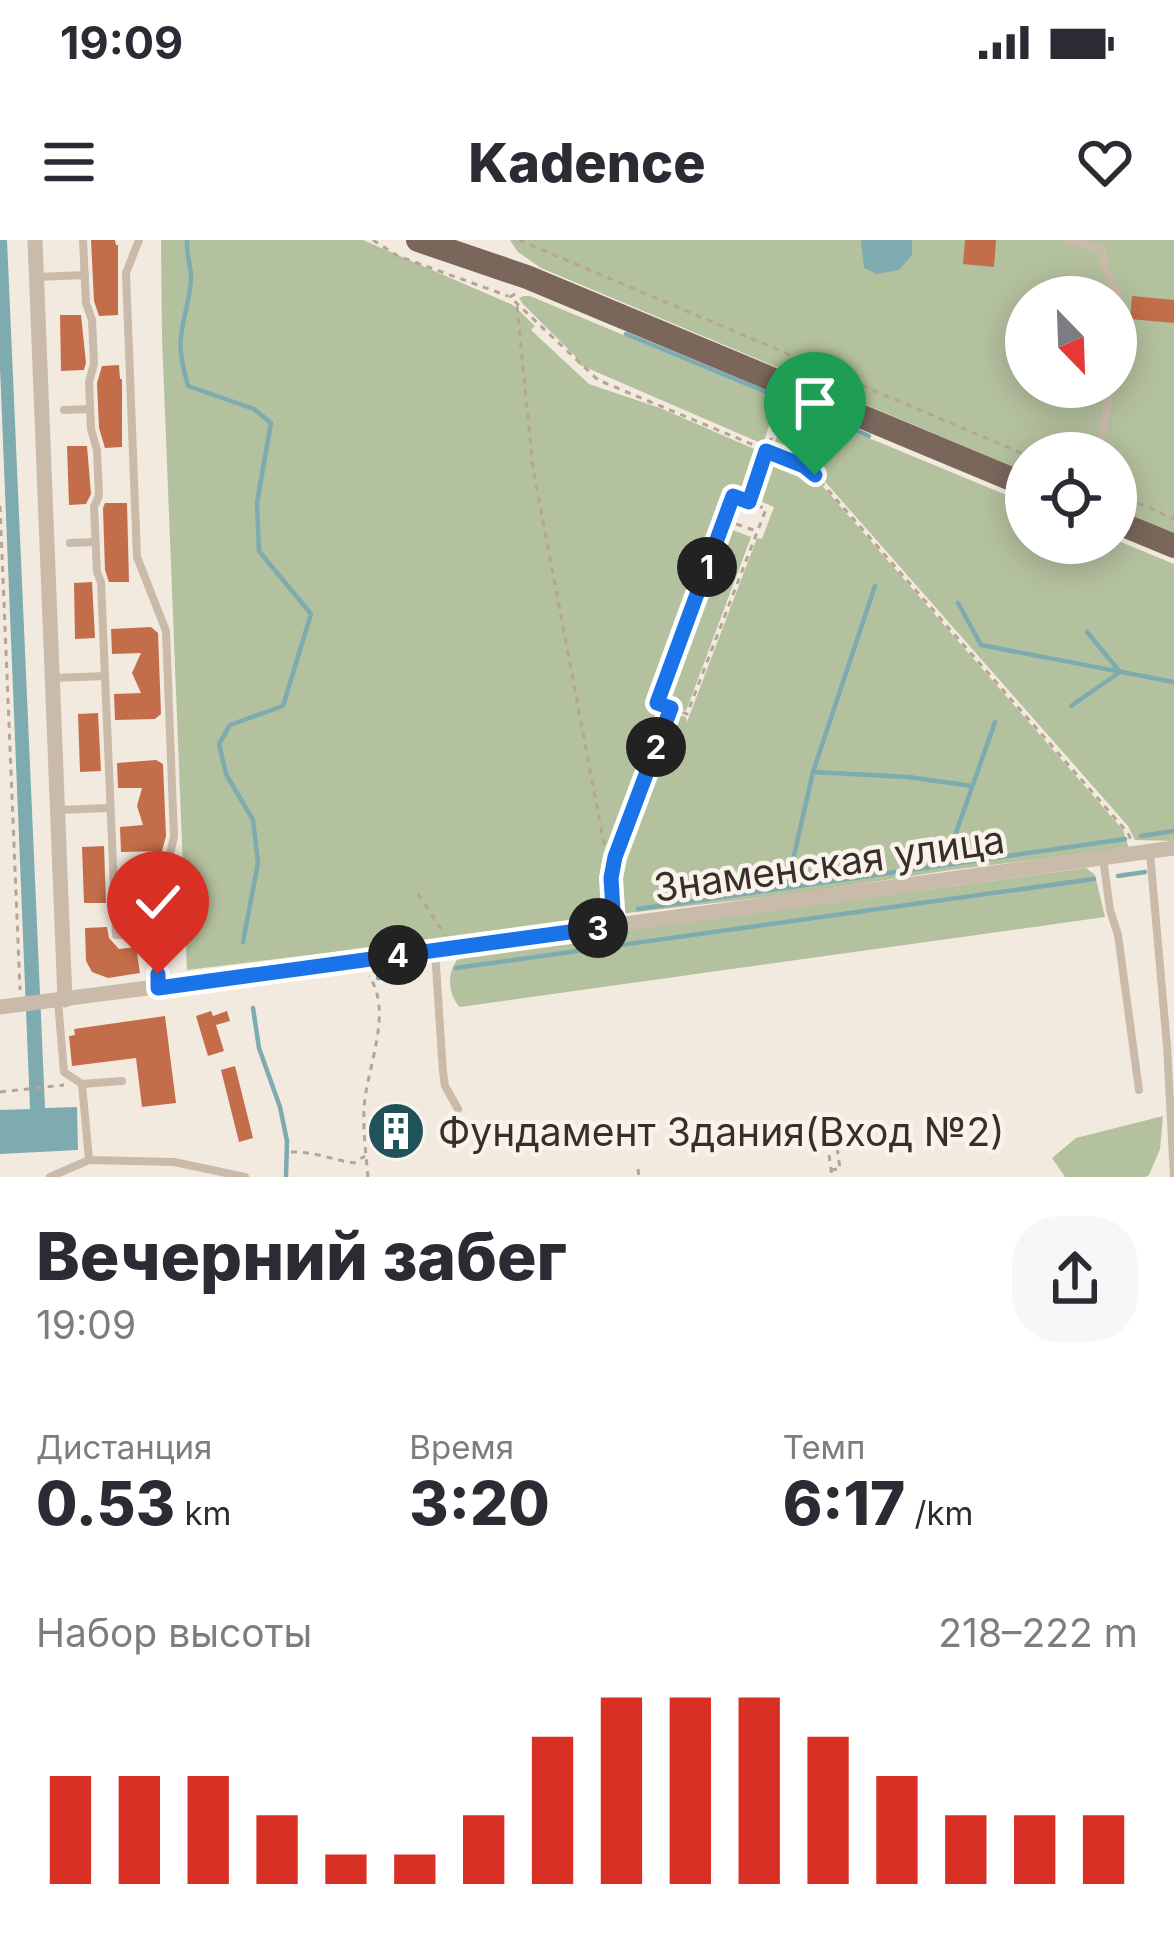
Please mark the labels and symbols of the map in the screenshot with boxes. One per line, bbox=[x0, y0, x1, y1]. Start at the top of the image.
north arrow bbox=[1005, 276, 1137, 408]
pin bbox=[764, 352, 866, 475]
pin: 1 bbox=[677, 537, 737, 597]
pin: 2 bbox=[626, 717, 686, 777]
street label: Знаменская улица bbox=[651, 815, 1007, 911]
pin bbox=[107, 851, 209, 974]
pin: 3 bbox=[568, 898, 628, 958]
pin: 4 bbox=[368, 925, 428, 985]
building icon: Фундамент Здания(Вход №2) bbox=[365, 1100, 427, 1162]
place label: Фундамент Здания(Вход №2) bbox=[438, 1108, 1004, 1155]

